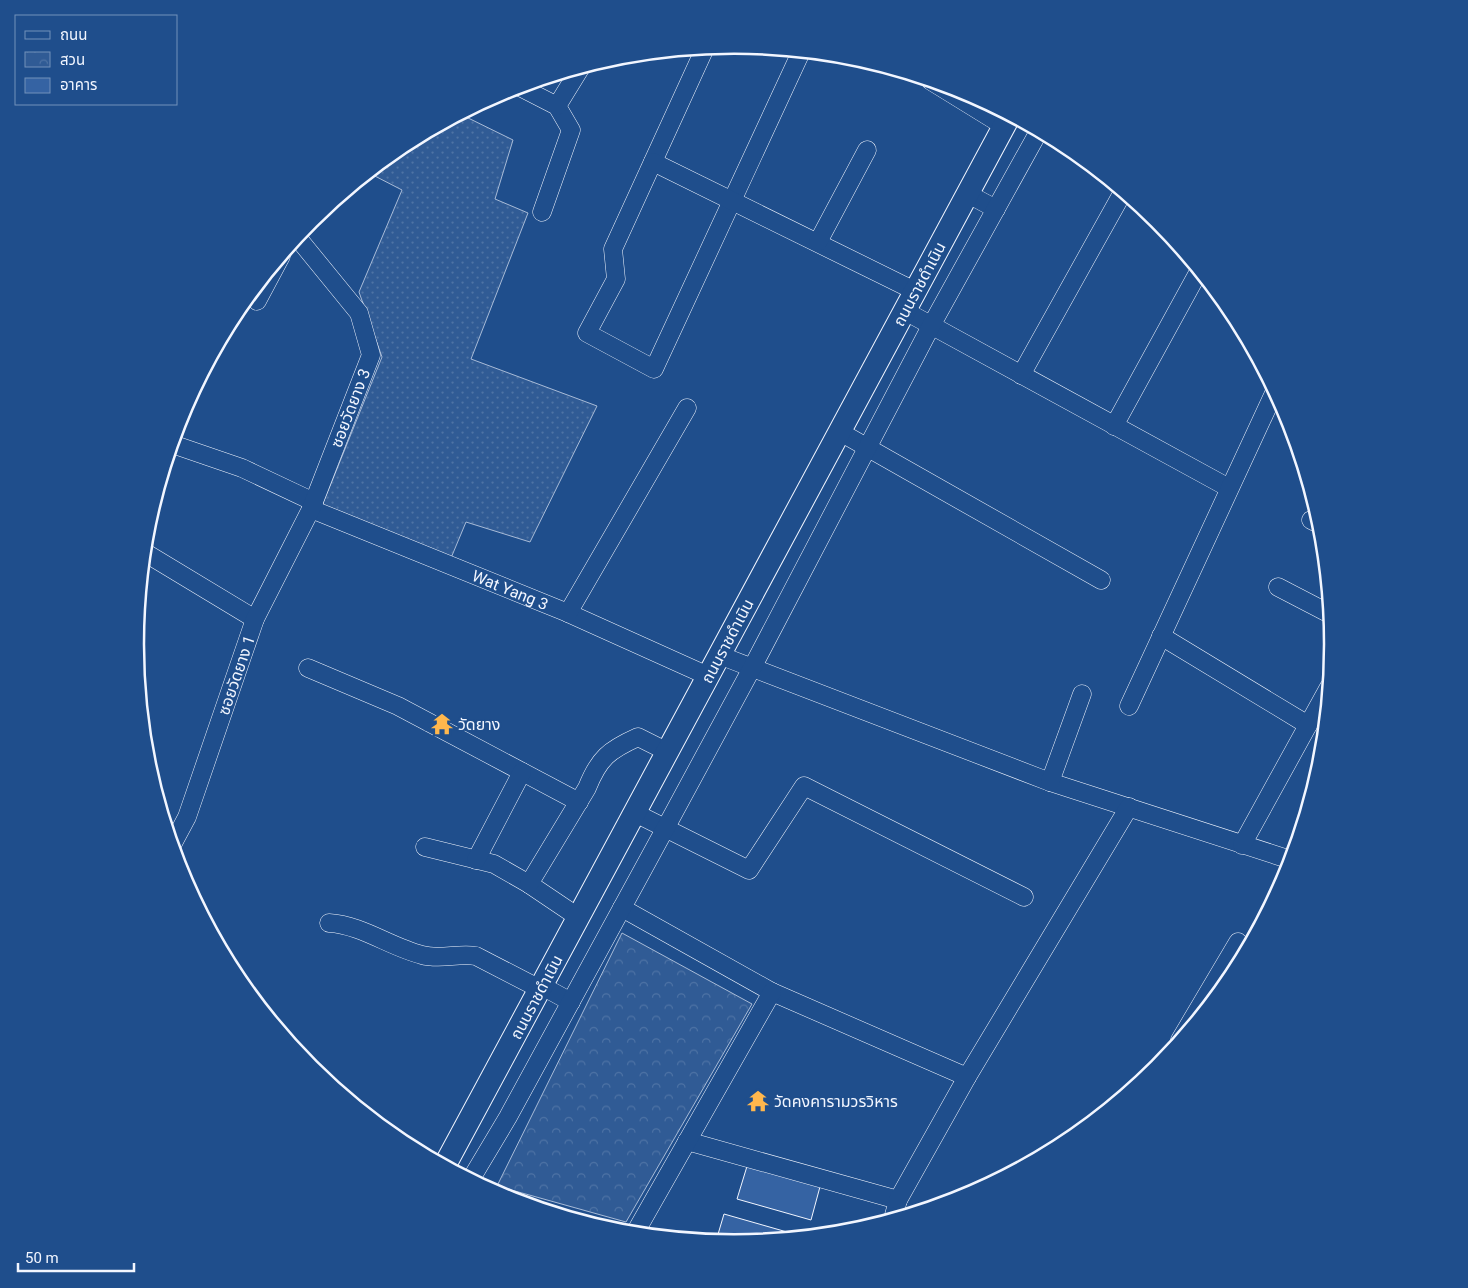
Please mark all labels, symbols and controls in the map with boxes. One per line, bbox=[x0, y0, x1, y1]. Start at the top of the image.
legend bbox=[15, 15, 178, 105]
text: ถนน bbox=[60, 26, 87, 44]
text: สวน bbox=[60, 51, 85, 69]
text: อาคาร bbox=[60, 76, 97, 94]
street label: ถนนราชดำเนิน bbox=[889, 239, 950, 330]
street label: ซอยวัดยาง 3 bbox=[327, 366, 374, 450]
street label: Wat Yang 3 bbox=[469, 566, 551, 614]
street label: ถนนราชดำเนิน bbox=[697, 596, 758, 687]
street label: ซอยวัดยาง 1 bbox=[214, 633, 259, 717]
temple icon: วัดยาง bbox=[429, 711, 455, 737]
place label: วัดยาง bbox=[458, 715, 500, 734]
street label: ถนนราชดำเนิน bbox=[506, 952, 567, 1043]
temple icon: วัดคงคารามวรวิหาร bbox=[745, 1088, 771, 1114]
place label: วัดคงคารามวรวิหาร bbox=[774, 1092, 898, 1111]
scale bar bbox=[18, 1240, 134, 1272]
text: 50 m bbox=[25, 1249, 59, 1267]

